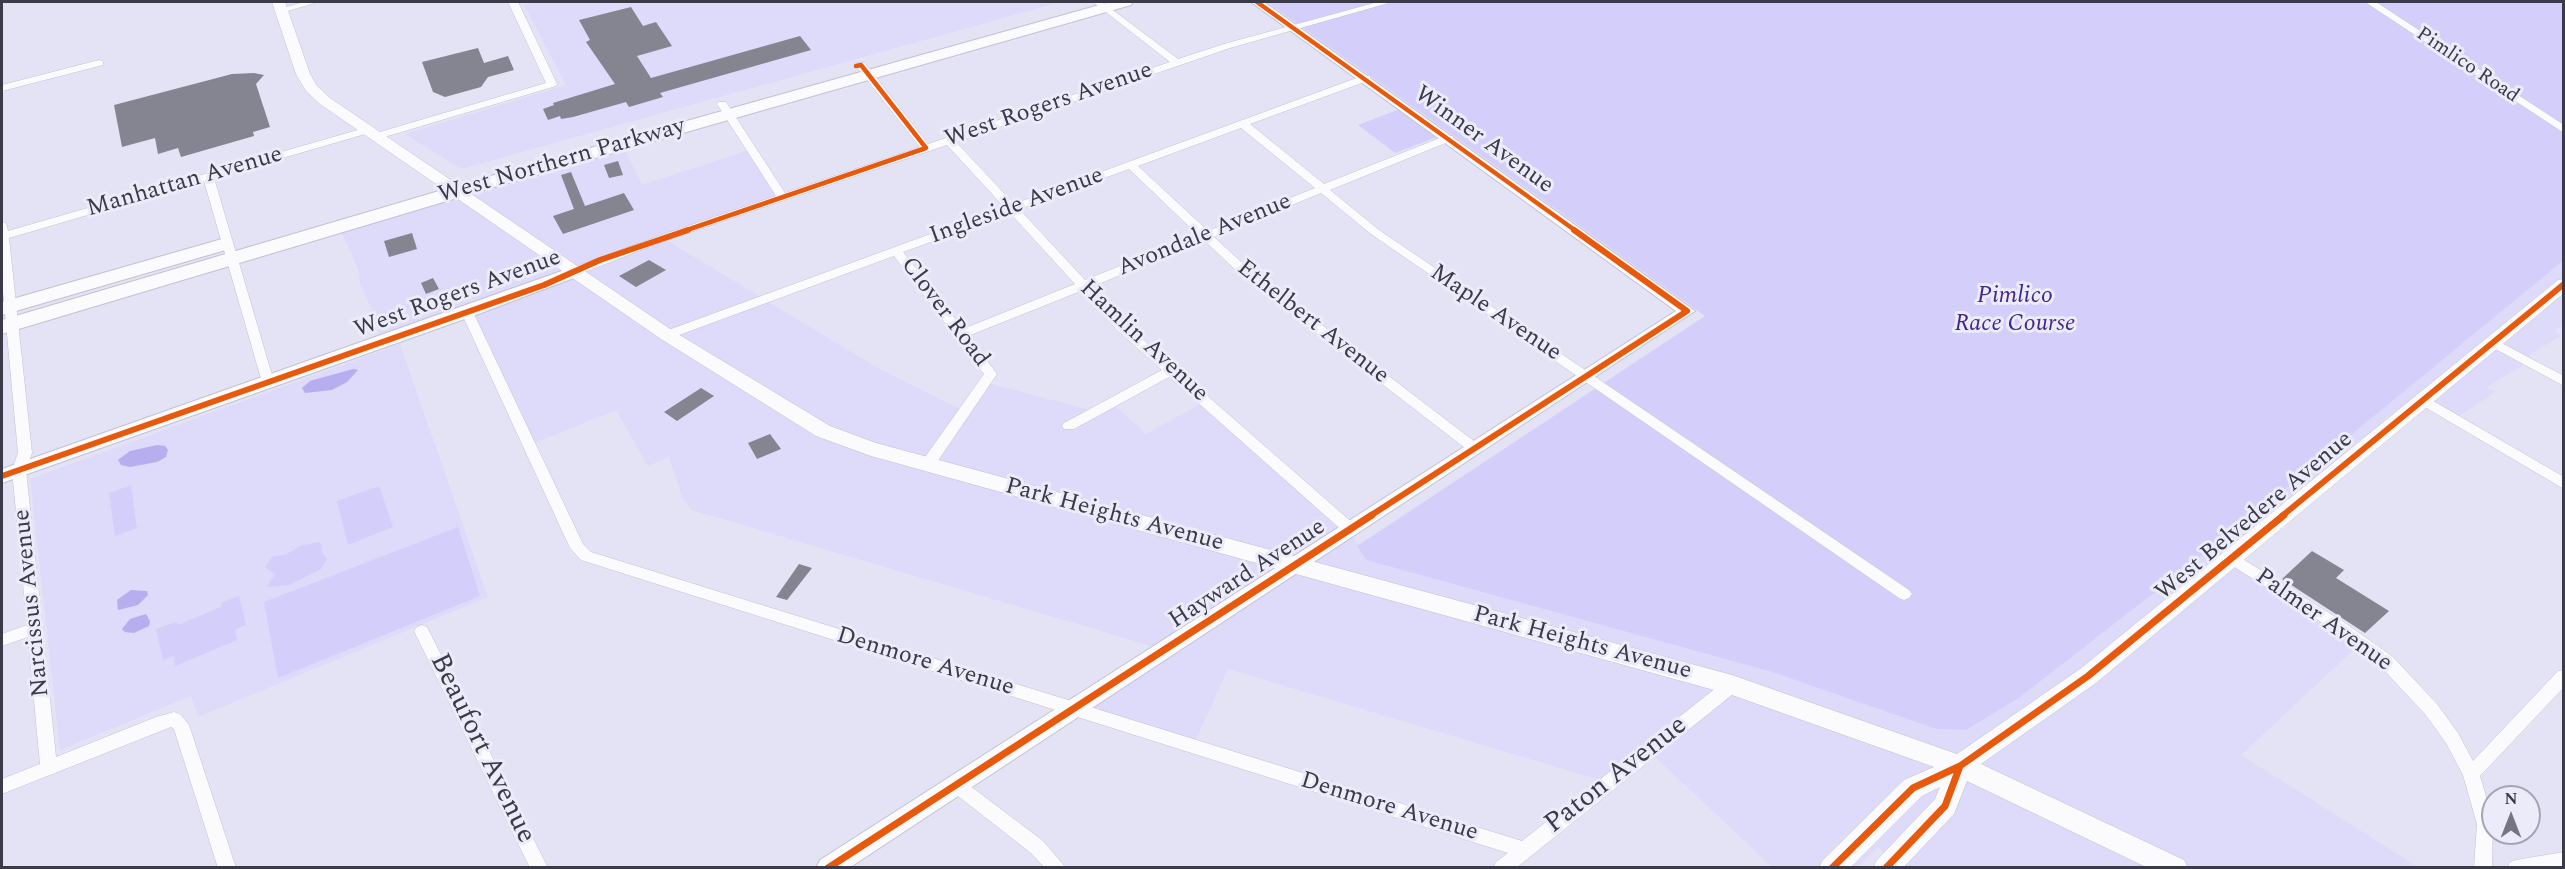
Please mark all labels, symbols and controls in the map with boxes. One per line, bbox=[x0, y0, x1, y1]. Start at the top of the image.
street label: Pimlico Road bbox=[2411, 23, 2523, 109]
street label: West Rogers Avenue bbox=[941, 57, 1157, 155]
street label: Winner Avenue bbox=[1408, 81, 1558, 201]
street label: West Northern Parkway bbox=[435, 113, 689, 211]
street label: Manhattan Avenue bbox=[84, 141, 286, 225]
street label: Ingleside Avenue bbox=[926, 162, 1108, 252]
street label: Avondale Avenue bbox=[1114, 188, 1296, 284]
street label: West Rogers Avenue bbox=[351, 244, 565, 346]
street label: Clover Road bbox=[893, 252, 995, 374]
street label: Ethelbert Avenue bbox=[1230, 255, 1394, 391]
street label: Maple Avenue bbox=[1424, 259, 1566, 369]
street label: Hamlin Avenue bbox=[1073, 275, 1213, 409]
park label: Pimlico Race Course bbox=[1955, 283, 2075, 339]
street label: West Belvedere Avenue bbox=[2151, 426, 2359, 608]
street label: Park Heights Avenue bbox=[1002, 473, 1226, 559]
street label: Narcissus Avenue bbox=[9, 508, 57, 698]
street label: Hayward Avenue bbox=[1164, 514, 1332, 636]
street label: Palmer Avenue bbox=[2249, 563, 2397, 679]
street label: Park Heights Avenue bbox=[1470, 601, 1694, 687]
street label: Denmore Avenue bbox=[833, 622, 1017, 704]
street label: Beaufort Avenue bbox=[421, 649, 541, 849]
street label: Paton Avenue bbox=[1539, 710, 1695, 842]
street label: Denmore Avenue bbox=[1297, 767, 1481, 849]
north arrow bbox=[2481, 785, 2541, 845]
text: N bbox=[2504, 787, 2518, 811]

